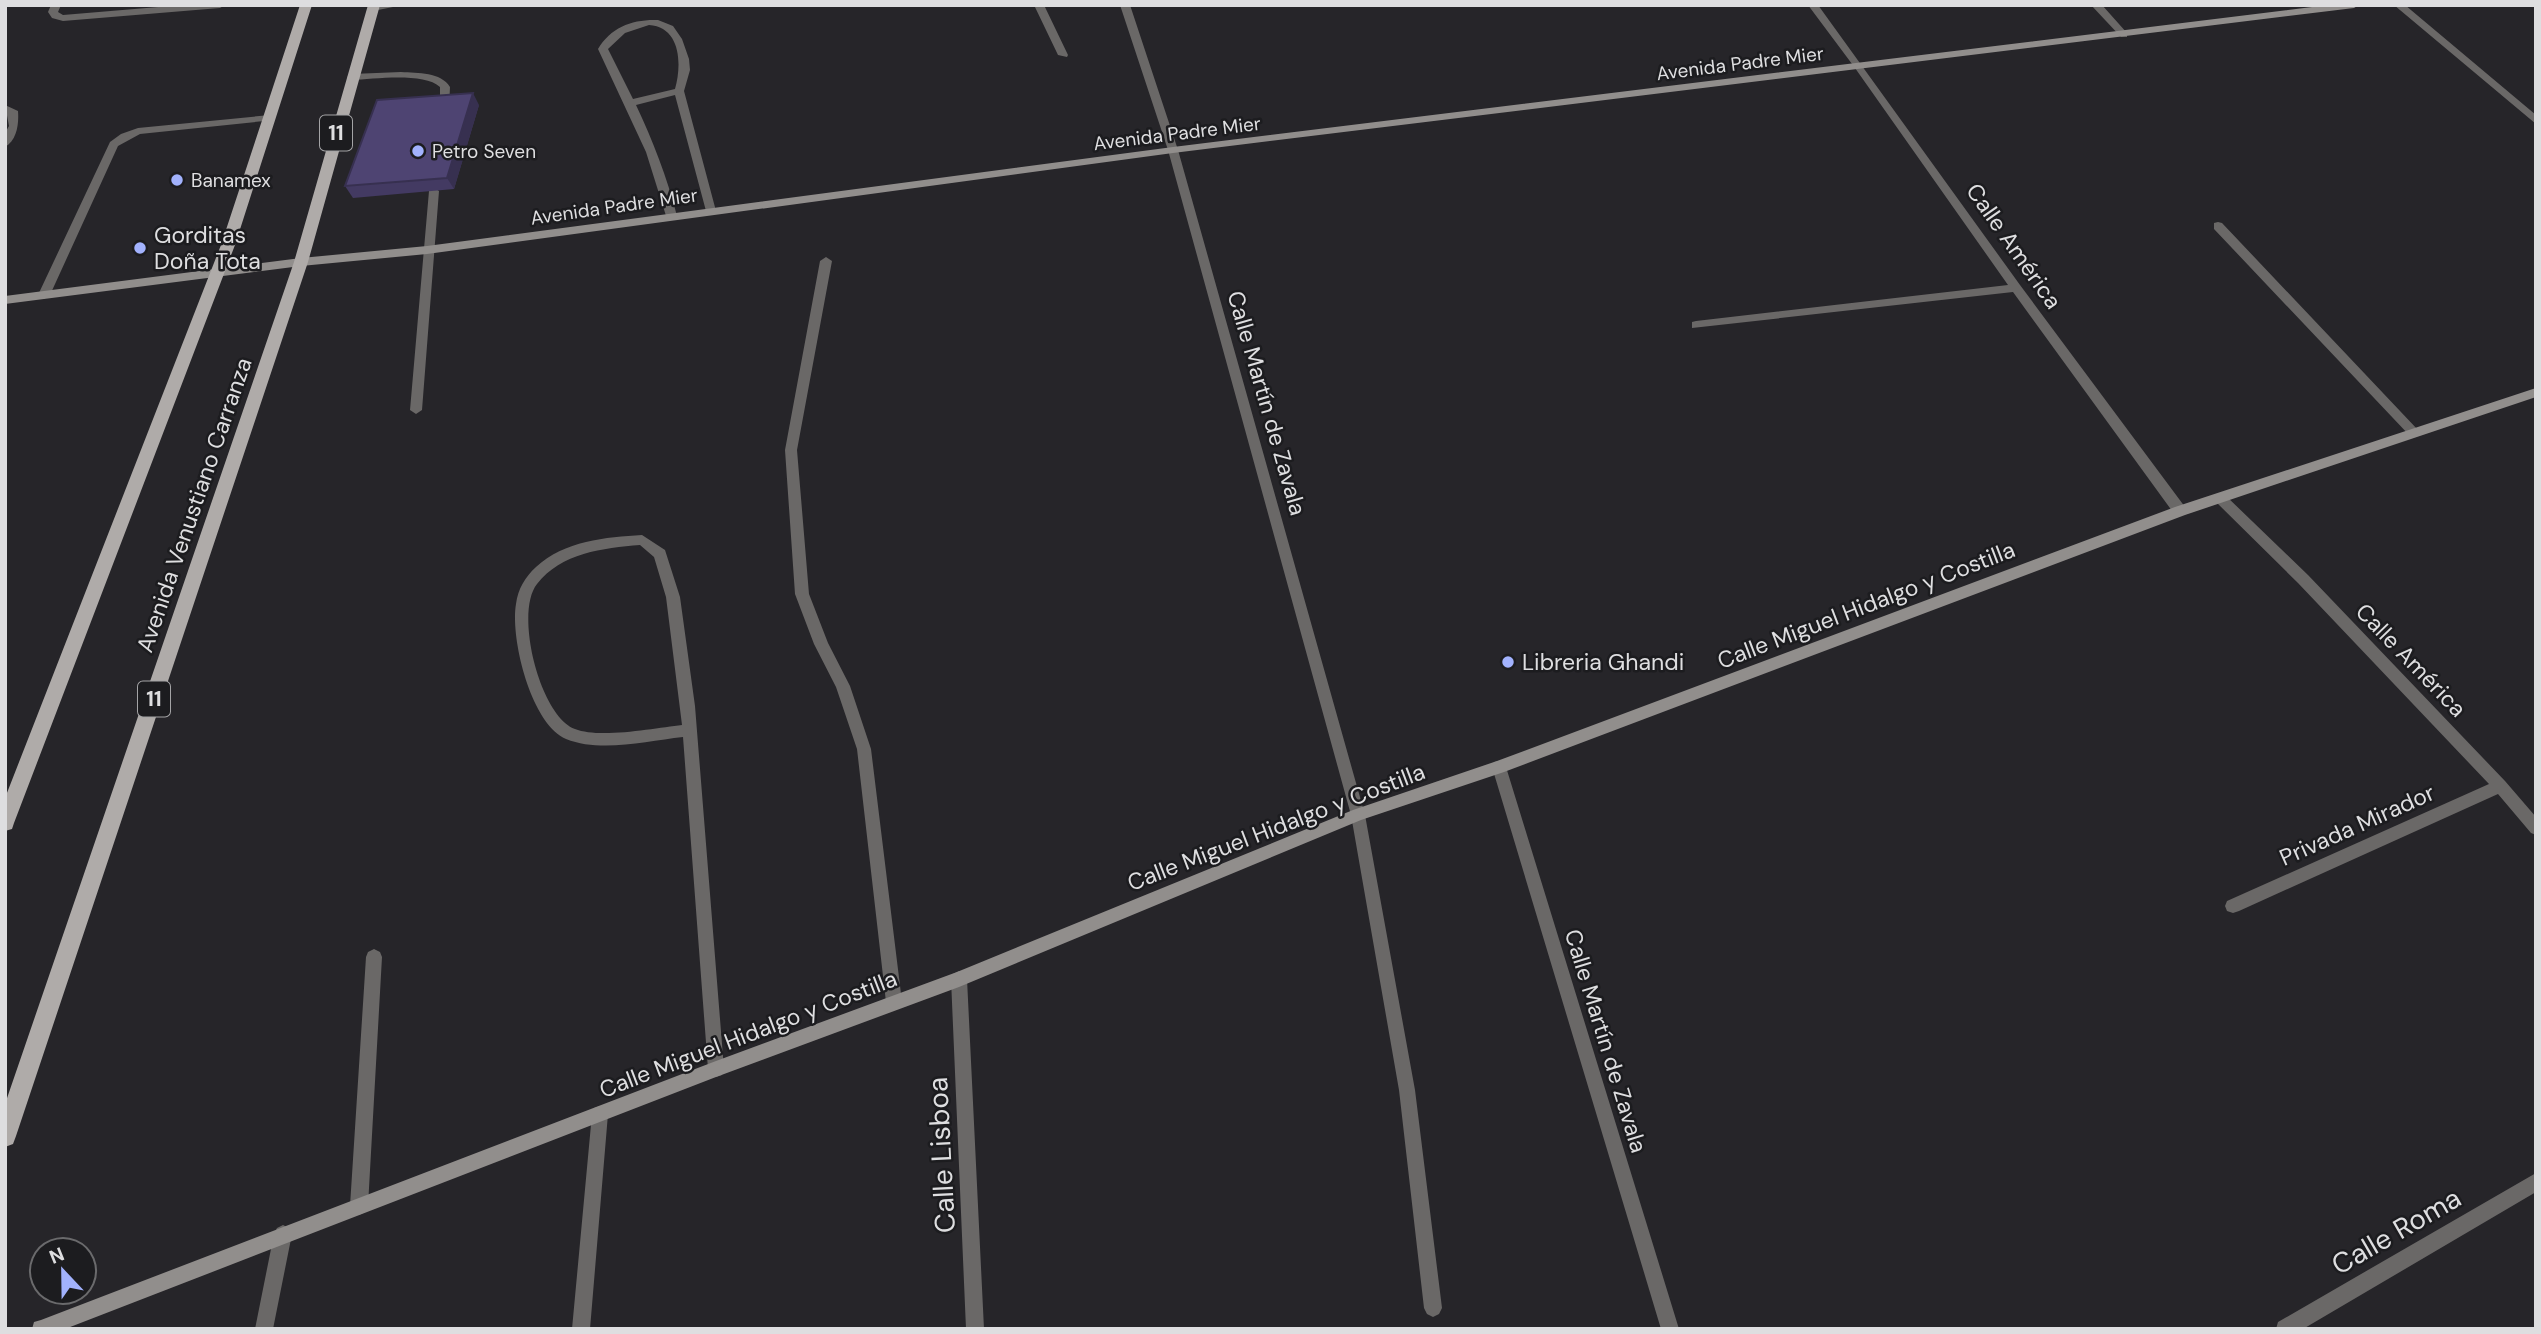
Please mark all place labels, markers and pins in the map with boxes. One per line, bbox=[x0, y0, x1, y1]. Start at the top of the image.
place label: Petro Seven bbox=[432, 139, 536, 164]
marker: Petro Seven bbox=[410, 143, 426, 159]
place label: Banamex bbox=[191, 168, 271, 193]
marker: Banamex bbox=[169, 172, 185, 188]
place label: Gorditas Doña Tota bbox=[154, 220, 261, 276]
marker: Gorditas Doña Tota bbox=[132, 240, 148, 256]
place label: Libreria Ghandi bbox=[1522, 647, 1684, 677]
marker: Libreria Ghandi bbox=[1500, 654, 1516, 670]

